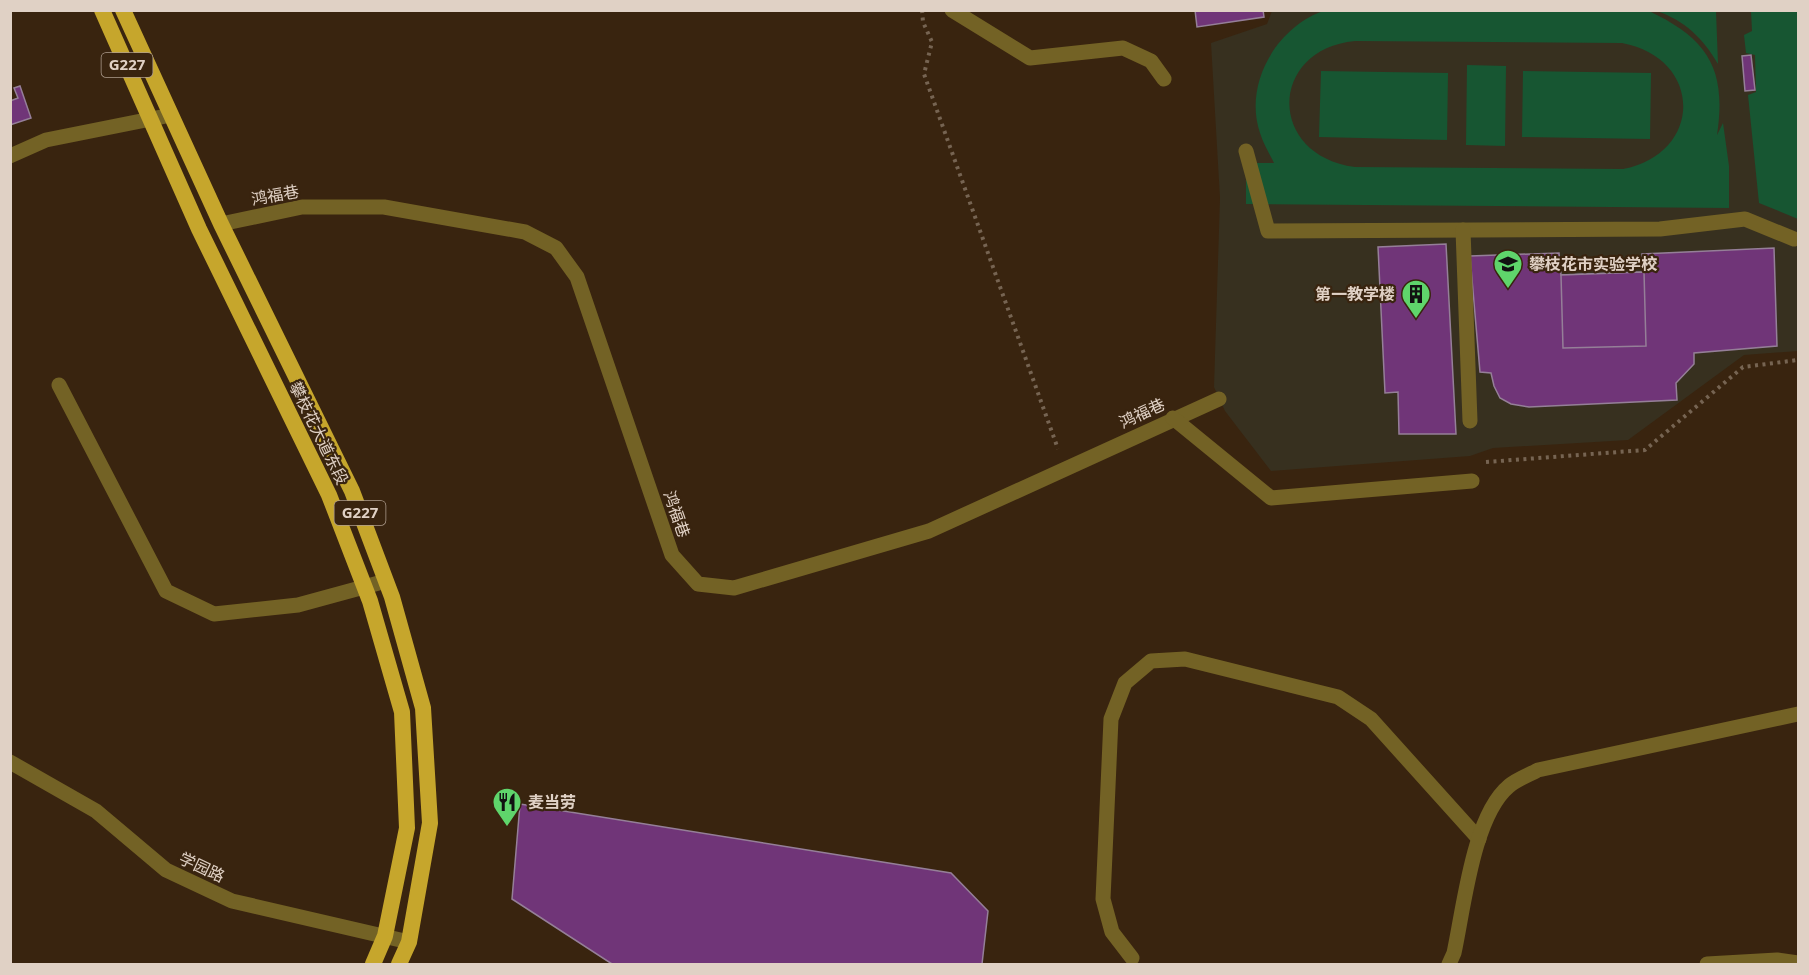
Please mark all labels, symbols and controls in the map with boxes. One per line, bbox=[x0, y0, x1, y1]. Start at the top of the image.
road number: G227 bbox=[102, 53, 152, 77]
street label: 鸿福巷 bbox=[249, 180, 301, 210]
school or university icon: 攀枝花市实验学校 bbox=[1492, 248, 1524, 290]
place label: 攀枝花市实验学校 bbox=[1529, 253, 1658, 275]
building icon: 第一教学楼 bbox=[1400, 278, 1432, 320]
place label: 第一教学楼 bbox=[1315, 283, 1395, 305]
street label: 攀枝花大道东段 bbox=[285, 378, 353, 488]
street label: 鸿福巷 bbox=[1116, 393, 1168, 433]
street label: 鸿福巷 bbox=[659, 488, 695, 540]
road number: G227 bbox=[334, 501, 386, 525]
restaurant icon: 麦当劳 bbox=[491, 786, 523, 828]
place label: 麦当劳 bbox=[528, 791, 576, 813]
street label: 学园路 bbox=[176, 847, 228, 887]

